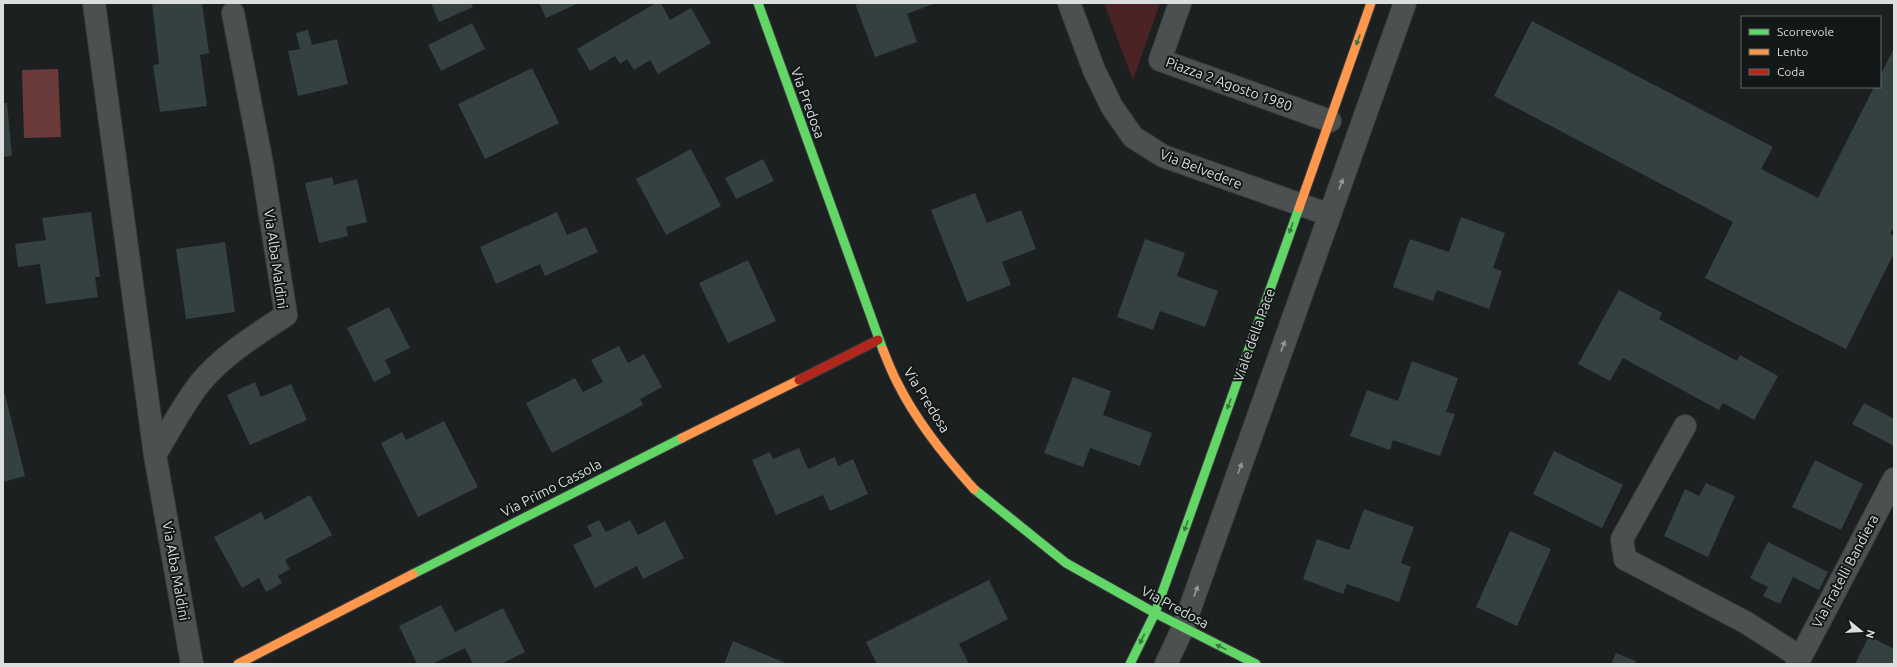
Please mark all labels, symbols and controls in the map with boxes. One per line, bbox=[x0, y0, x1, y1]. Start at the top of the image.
legend bbox=[1741, 16, 1881, 88]
text: Scorrevole bbox=[1777, 25, 1834, 38]
one-way arrow bbox=[1355, 34, 1361, 46]
text: Lento bbox=[1777, 45, 1808, 58]
street label: Piazza 2 Agosto 1980 bbox=[1164, 54, 1294, 114]
street label: Via Predosa bbox=[788, 65, 828, 141]
text: Coda bbox=[1777, 65, 1805, 78]
street label: Via Belvedere bbox=[1158, 146, 1244, 192]
one-way arrow bbox=[1338, 177, 1344, 189]
street label: Via Alba Maldini bbox=[261, 208, 291, 310]
one-way arrow bbox=[1288, 223, 1294, 235]
street label: Viale della Pace bbox=[1230, 286, 1278, 384]
one-way arrow bbox=[1281, 339, 1287, 351]
street label: Via Predosa bbox=[901, 364, 953, 436]
one-way arrow bbox=[1226, 398, 1232, 410]
street label: Via Primo Cassola bbox=[498, 456, 604, 520]
one-way arrow bbox=[1237, 462, 1243, 474]
street label: Via Fratelli Bandiera bbox=[1808, 512, 1882, 630]
street label: Via Alba Maldini bbox=[159, 520, 193, 622]
one-way arrow bbox=[1182, 520, 1188, 532]
street label: Via Predosa bbox=[1138, 583, 1212, 631]
one-way arrow bbox=[1194, 585, 1200, 597]
north arrow bbox=[1841, 611, 1881, 651]
text: N bbox=[1864, 628, 1877, 640]
one-way arrow bbox=[1139, 633, 1145, 644]
one-way arrow bbox=[1216, 643, 1227, 650]

